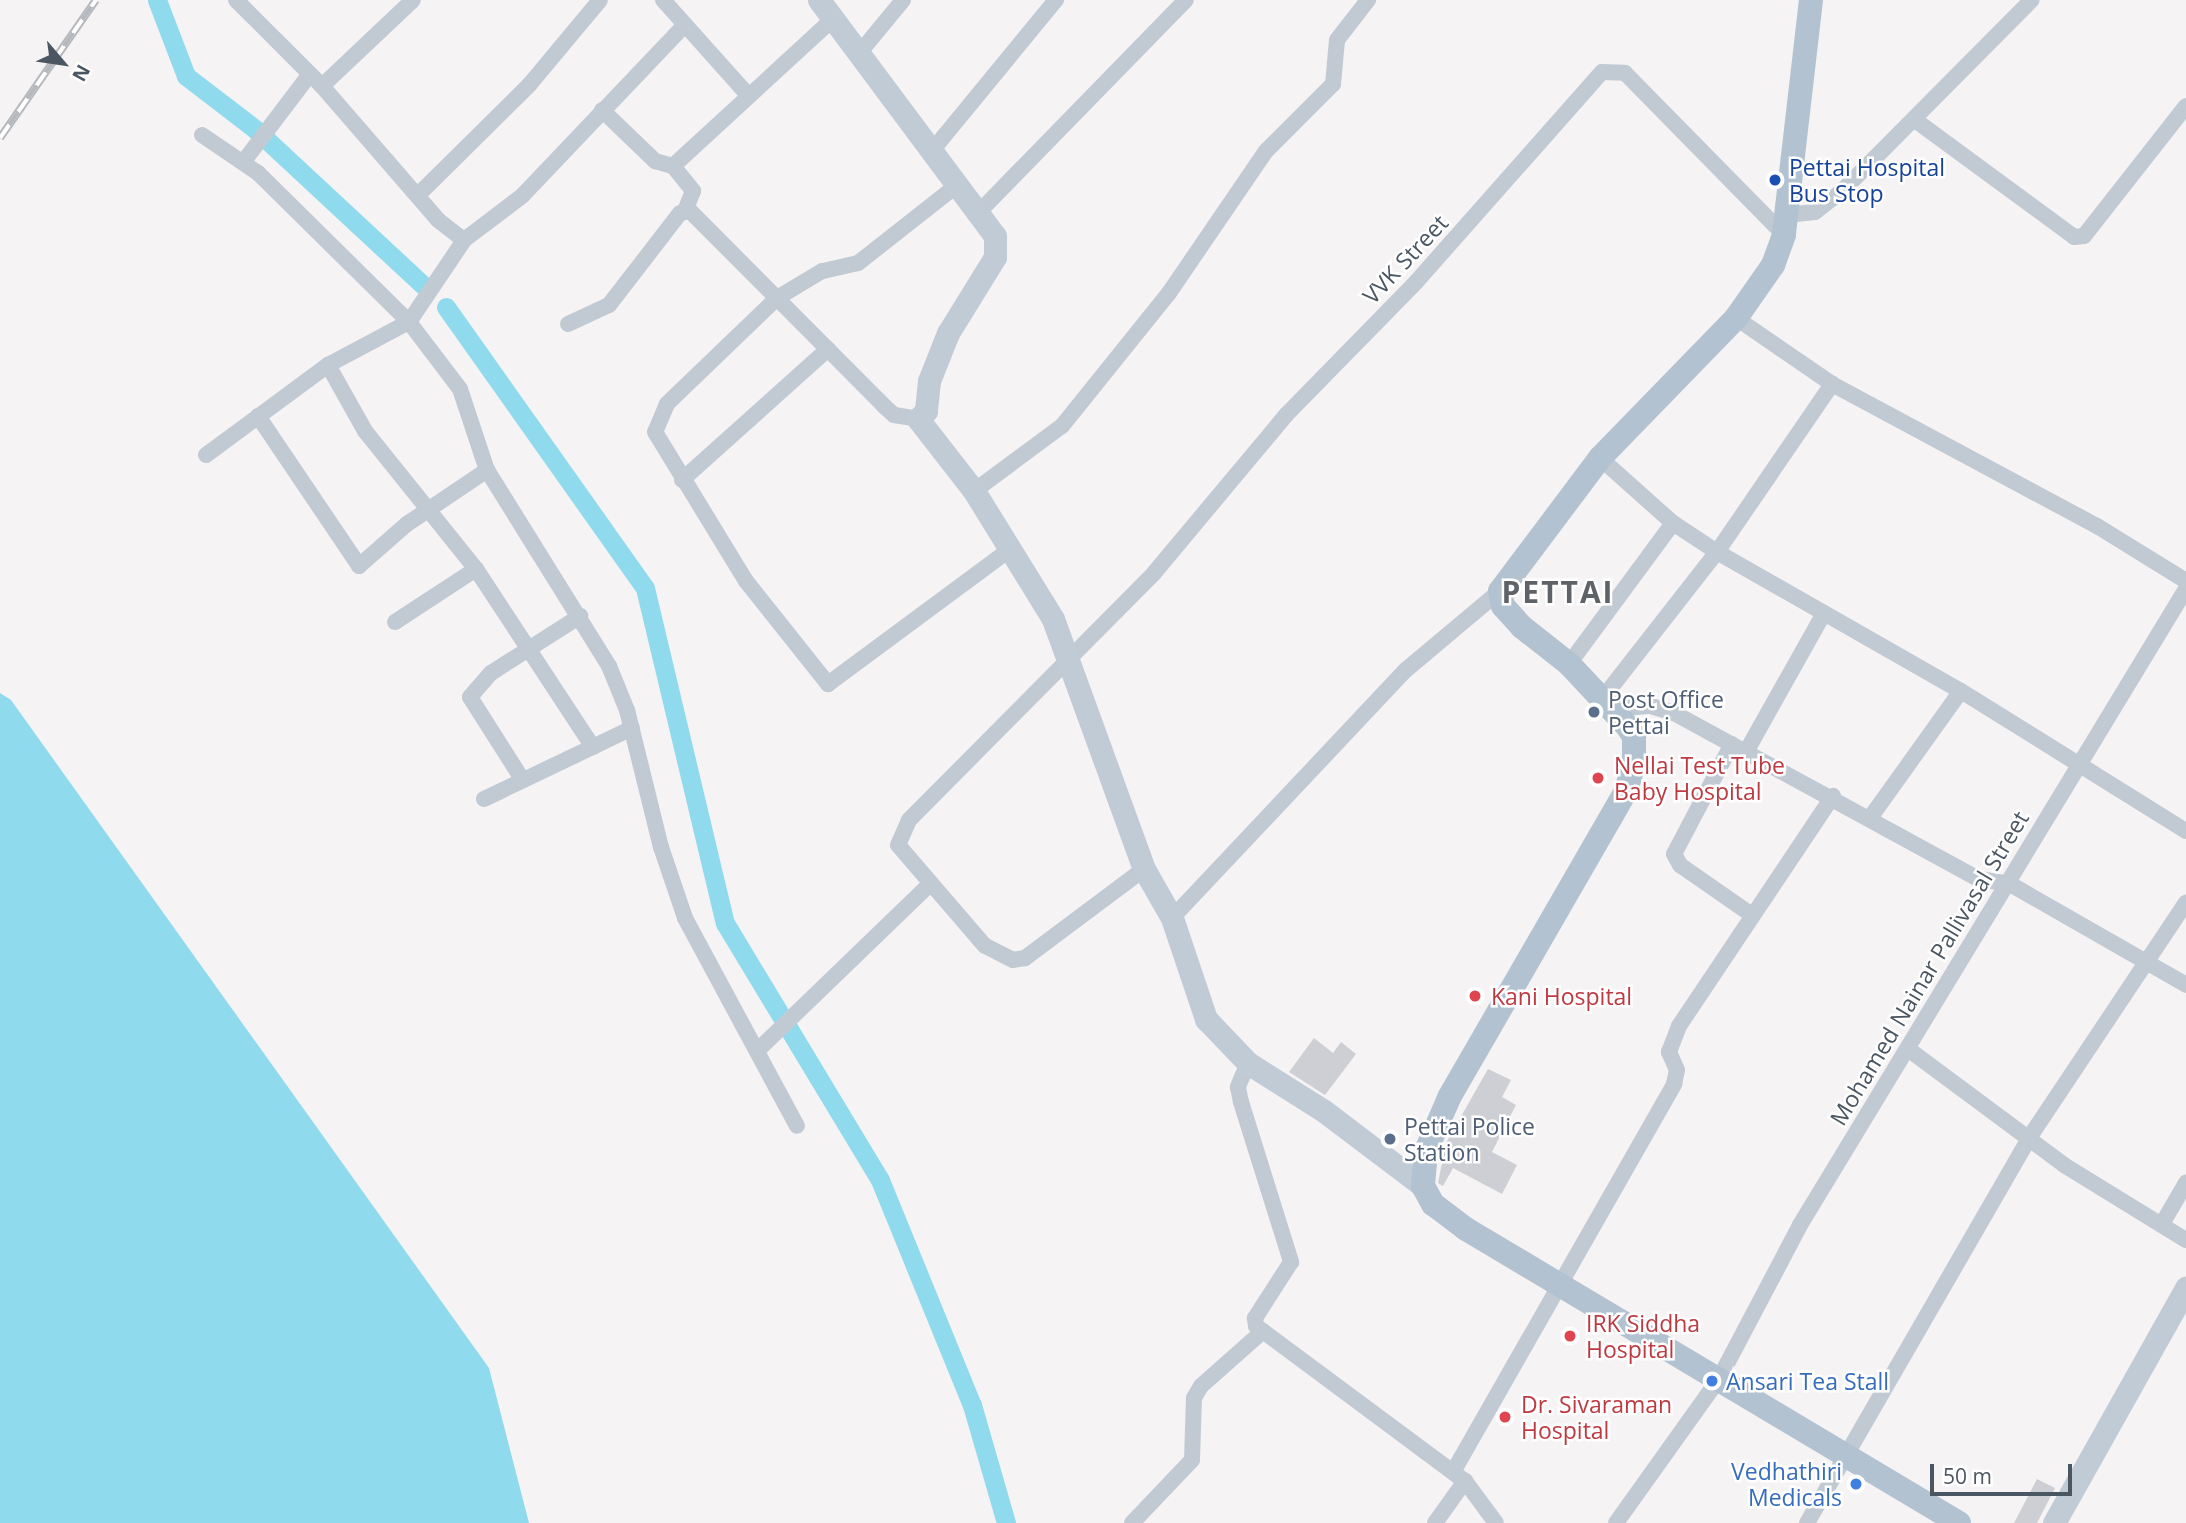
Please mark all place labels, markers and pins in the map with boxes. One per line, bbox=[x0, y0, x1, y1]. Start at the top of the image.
place label: Pettai Hospital Bus Stop bbox=[1789, 153, 1945, 207]
marker: Pettai Hospital Bus Stop bbox=[1767, 172, 1783, 188]
place label: Post Office Pettai bbox=[1608, 685, 1724, 739]
marker: Post Office Pettai bbox=[1586, 704, 1602, 720]
place label: Nellai Test Tube Baby Hospital bbox=[1614, 751, 1785, 805]
marker: Nellai Test Tube Baby Hospital bbox=[1588, 768, 1608, 788]
place label: Kani Hospital bbox=[1491, 982, 1632, 1010]
marker: Kani Hospital bbox=[1465, 986, 1485, 1006]
place label: Pettai Police Station bbox=[1404, 1112, 1535, 1166]
marker: Pettai Police Station bbox=[1382, 1131, 1398, 1147]
place label: IRK Siddha Hospital bbox=[1586, 1309, 1700, 1363]
marker: IRK Siddha Hospital bbox=[1560, 1326, 1580, 1346]
place label: Ansari Tea Stall bbox=[1726, 1367, 1889, 1395]
marker: Ansari Tea Stall bbox=[1704, 1373, 1720, 1389]
place label: Dr. Sivaraman Hospital bbox=[1521, 1390, 1672, 1444]
marker: Dr. Sivaraman Hospital bbox=[1495, 1407, 1515, 1427]
place label: Vedhathiri Medicals bbox=[1731, 1457, 1842, 1511]
marker: Vedhathiri Medicals bbox=[1848, 1476, 1864, 1492]

